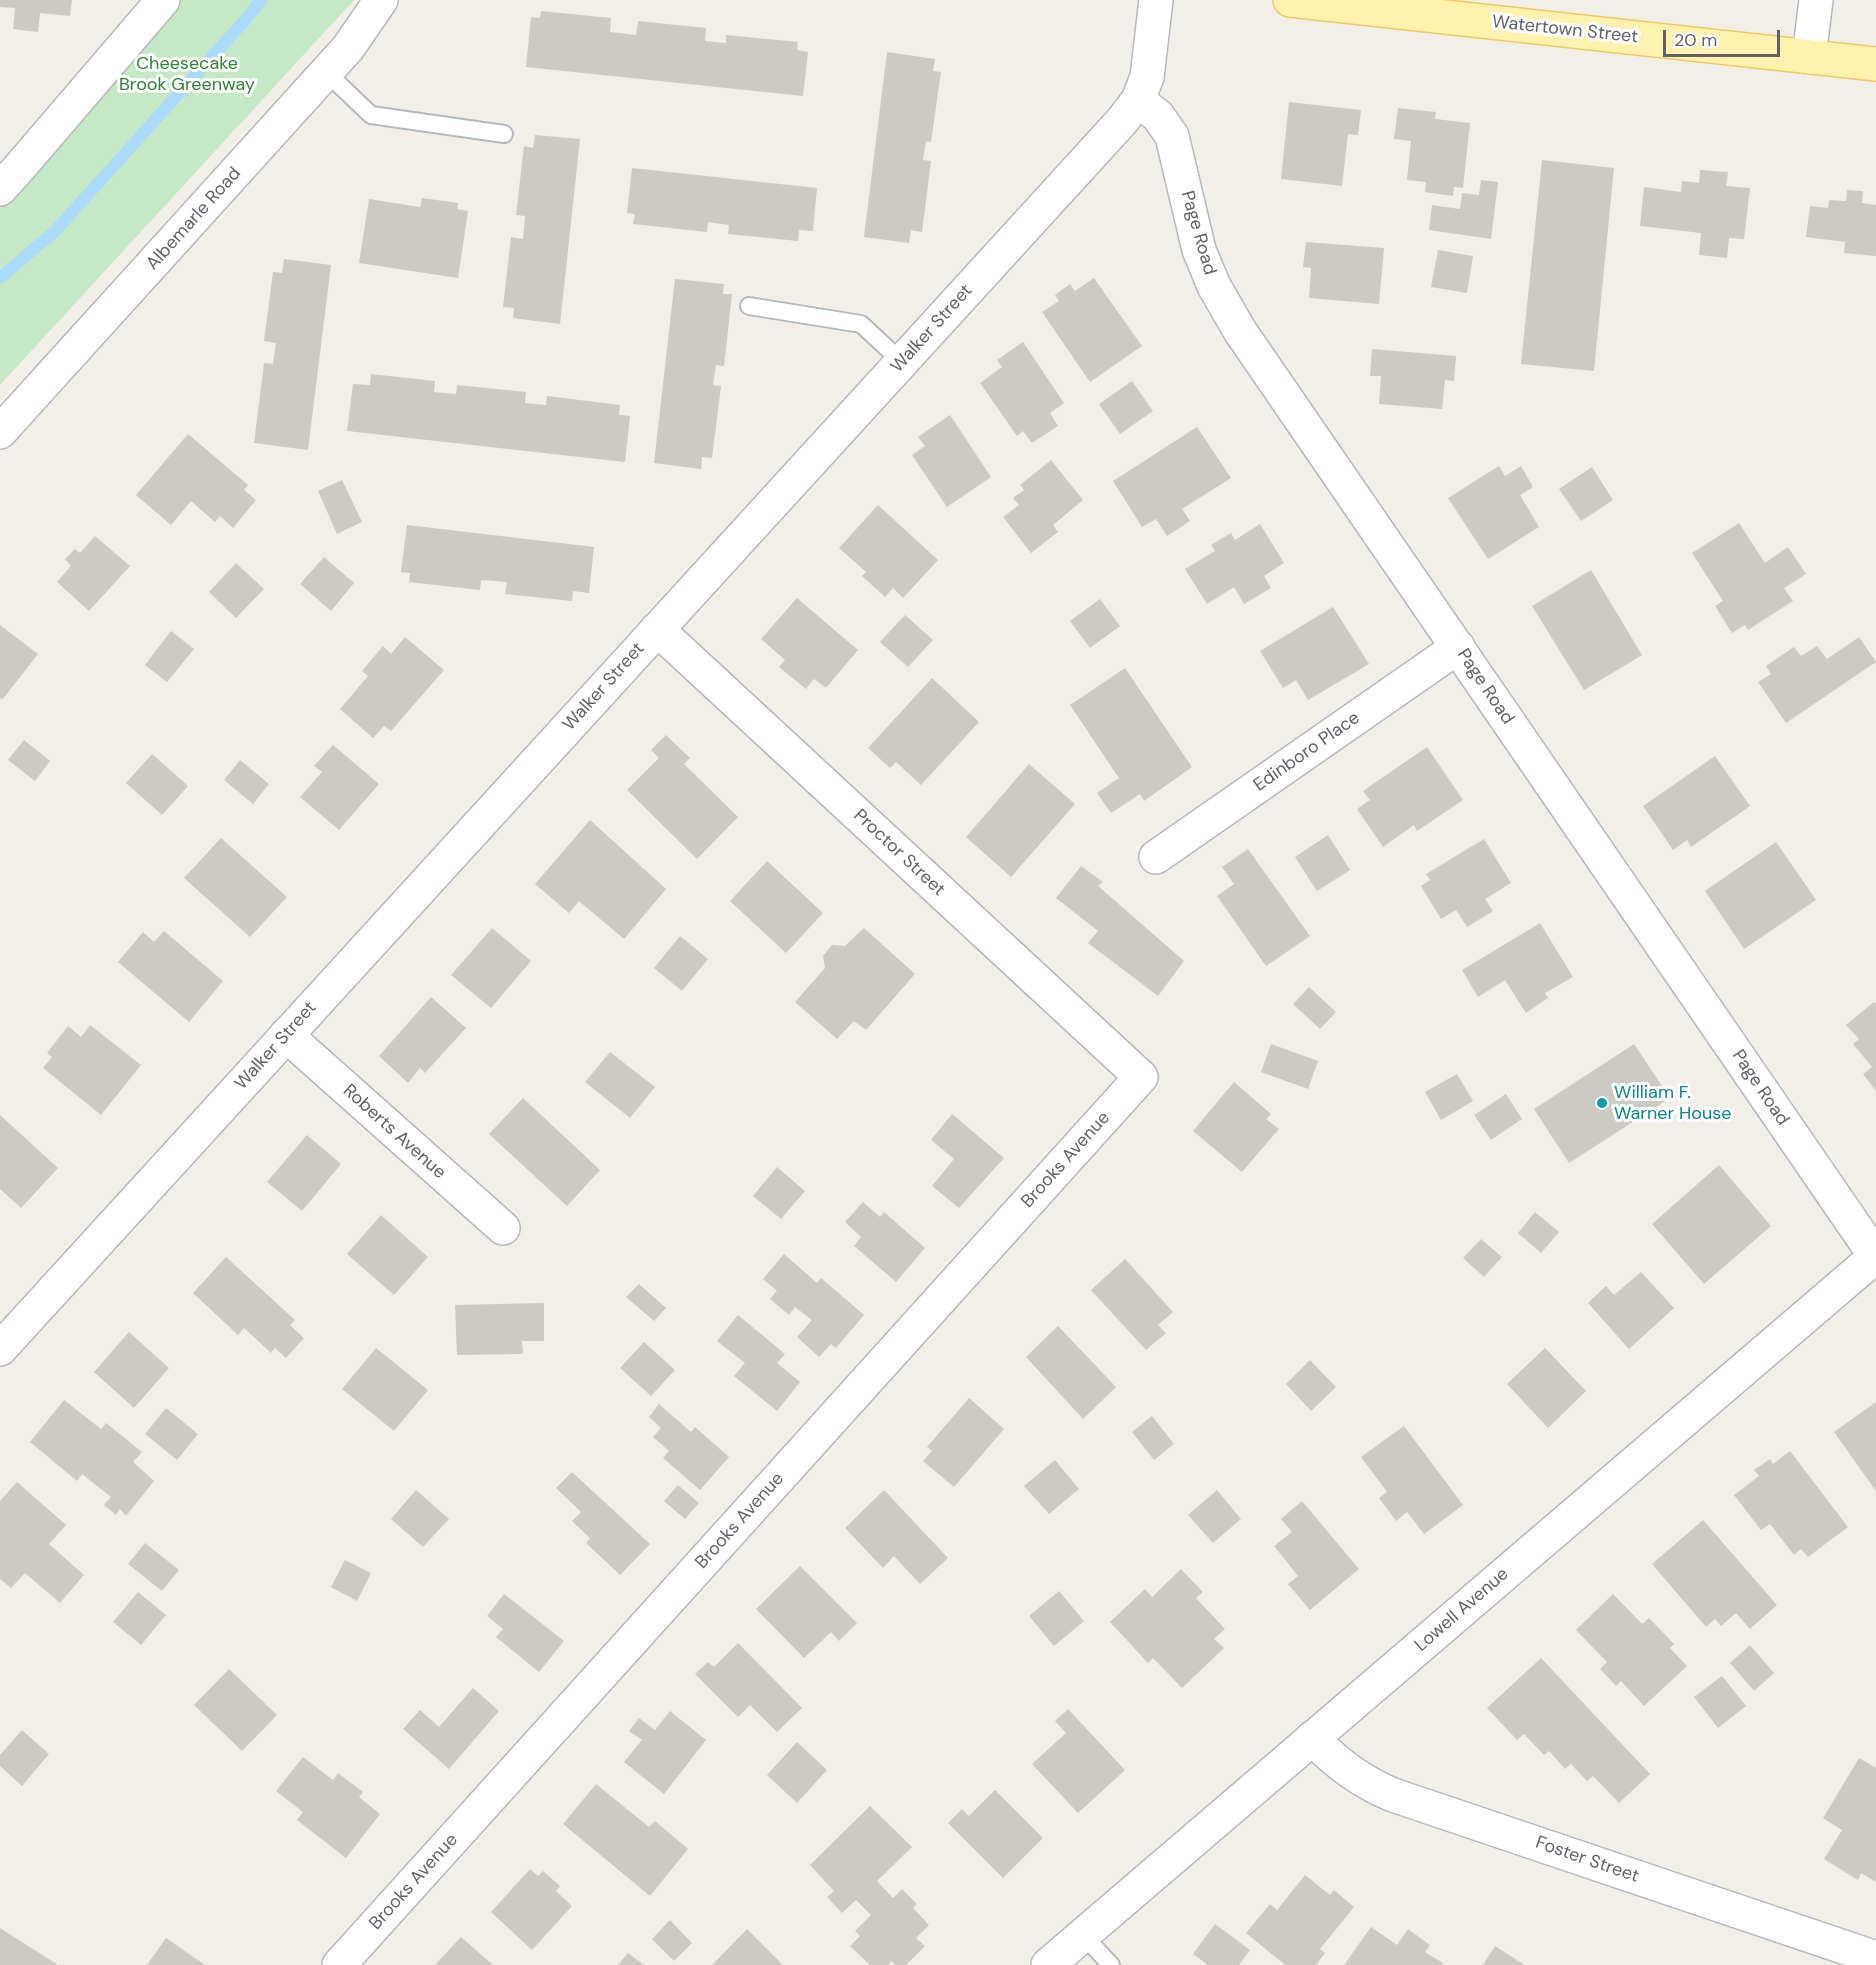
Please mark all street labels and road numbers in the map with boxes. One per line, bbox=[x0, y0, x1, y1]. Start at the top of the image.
street label: Watertown Street bbox=[1491, 12, 1639, 48]
street label: Albemarle Road bbox=[142, 163, 246, 275]
street label: Page Road bbox=[1176, 188, 1220, 278]
street label: Walker Street bbox=[887, 280, 977, 378]
street label: Walker Street bbox=[559, 638, 649, 736]
street label: Page Road bbox=[1452, 645, 1518, 729]
street label: Edinboro Place bbox=[1250, 707, 1364, 797]
street label: Proctor Street bbox=[849, 805, 949, 901]
street label: Walker Street bbox=[231, 997, 321, 1095]
street label: Page Road bbox=[1727, 1046, 1793, 1130]
street label: Roberts Avenue bbox=[338, 1080, 450, 1184]
street label: Brooks Avenue bbox=[1017, 1107, 1115, 1213]
street label: Brooks Avenue bbox=[691, 1468, 789, 1574]
street label: Lowell Avenue bbox=[1411, 1563, 1513, 1657]
street label: Brooks Avenue bbox=[365, 1829, 463, 1935]
street label: Foster Street bbox=[1532, 1832, 1642, 1888]

